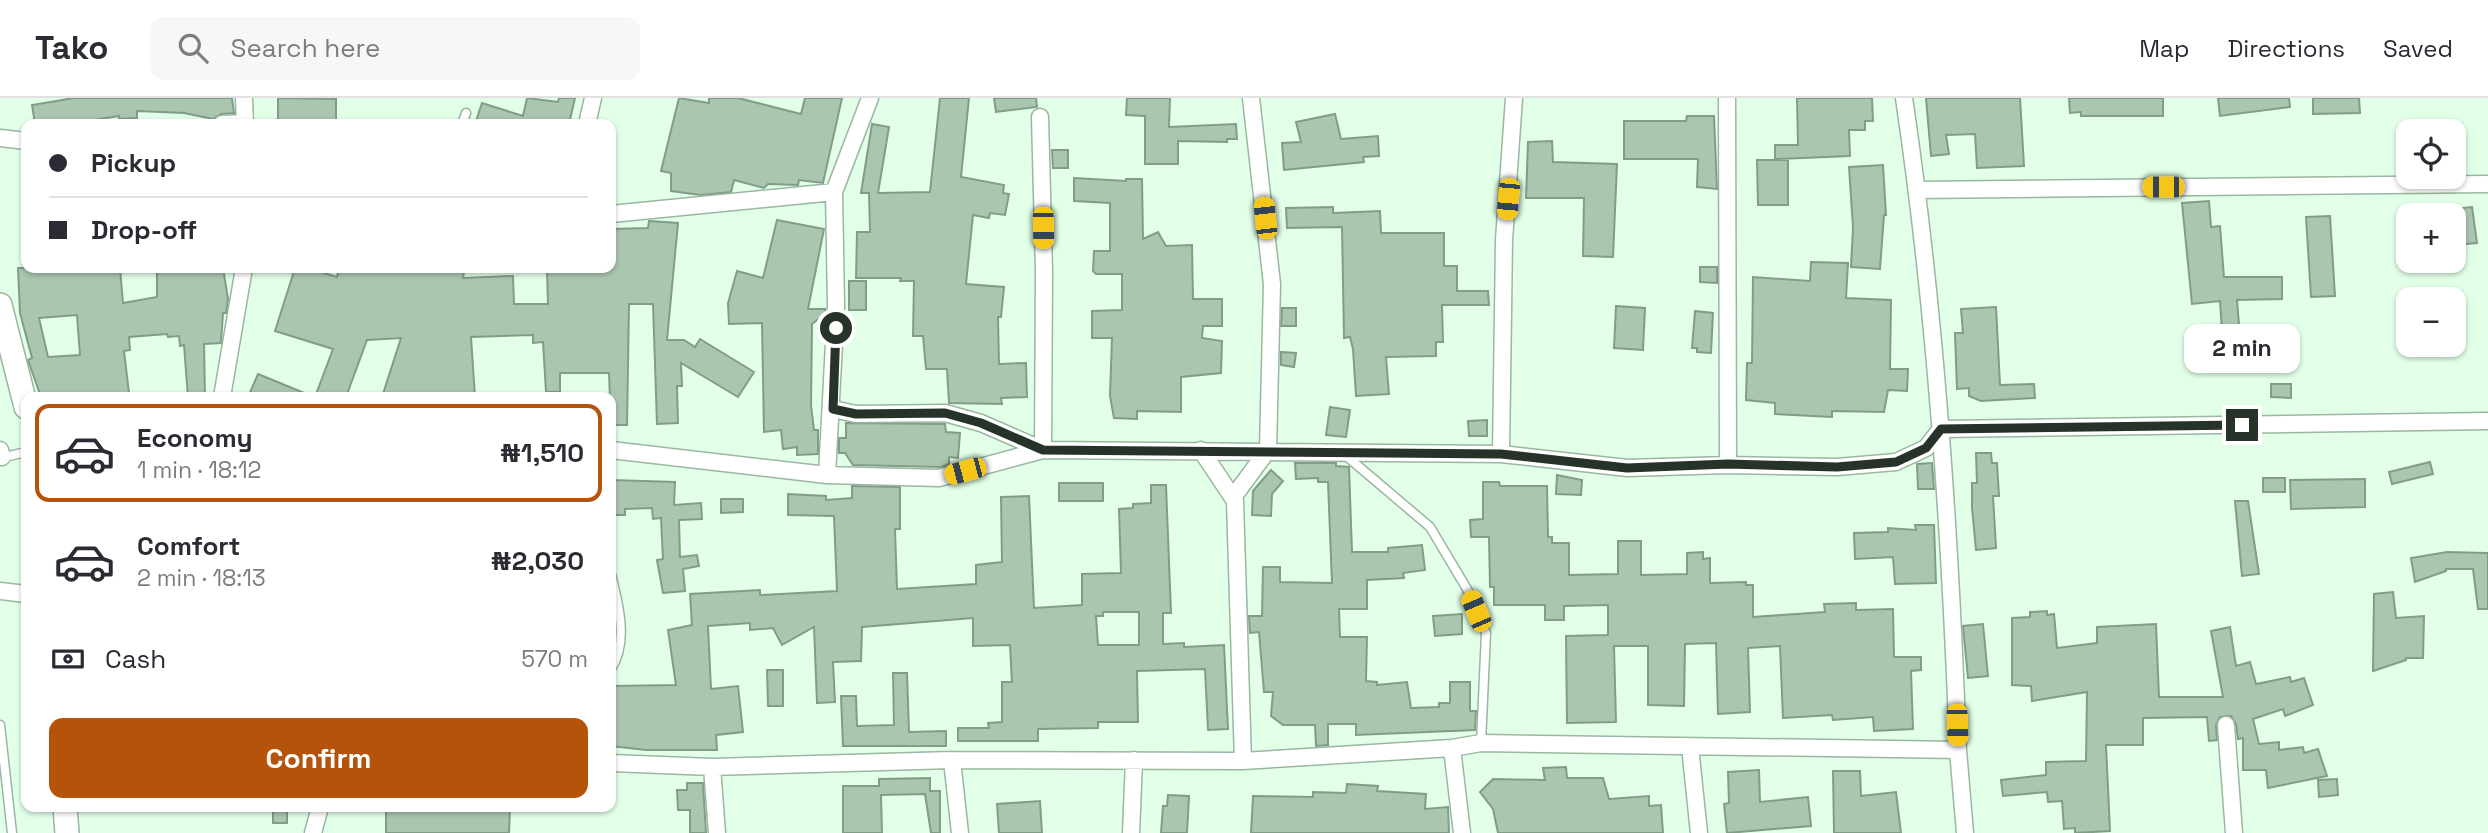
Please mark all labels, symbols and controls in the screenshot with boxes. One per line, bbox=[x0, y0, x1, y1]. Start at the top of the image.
search box bbox=[150, 17, 640, 80]
text: Tako bbox=[35, 27, 108, 69]
icon: search bbox=[174, 29, 212, 67]
text: Search here bbox=[230, 31, 380, 65]
text: Map bbox=[2139, 33, 2189, 64]
text: Directions bbox=[2227, 33, 2345, 64]
text: Saved bbox=[2383, 33, 2453, 64]
map controls bbox=[2396, 119, 2466, 357]
button: locate bbox=[2396, 119, 2466, 189]
text: Pickup bbox=[91, 146, 176, 180]
car bbox=[1496, 177, 1521, 221]
car bbox=[2143, 177, 2185, 198]
car bbox=[1253, 196, 1278, 240]
button: + bbox=[2396, 203, 2466, 273]
car bbox=[1033, 207, 1054, 249]
text: Drop-off bbox=[91, 213, 197, 247]
button: − bbox=[2396, 287, 2466, 357]
route start bbox=[820, 312, 852, 344]
callout: 2 min bbox=[2184, 324, 2300, 372]
text: 2 min bbox=[2212, 333, 2272, 363]
route end bbox=[2226, 409, 2258, 441]
text: Economy bbox=[137, 421, 253, 455]
icon: car bbox=[53, 422, 116, 485]
text: ₦1,510 bbox=[500, 436, 584, 470]
text: 1 min · 18:12 bbox=[137, 455, 261, 485]
car bbox=[942, 455, 989, 487]
text: Comfort bbox=[137, 529, 240, 563]
icon: car bbox=[53, 530, 116, 593]
text: ₦2,030 bbox=[491, 544, 584, 578]
text: 2 min · 18:13 bbox=[137, 563, 266, 593]
car bbox=[1459, 588, 1494, 634]
icon: cash bbox=[49, 640, 87, 678]
text: Cash bbox=[105, 642, 166, 676]
text: 570 m bbox=[521, 644, 588, 674]
car bbox=[1946, 704, 1969, 746]
button: Confirm bbox=[49, 718, 588, 798]

